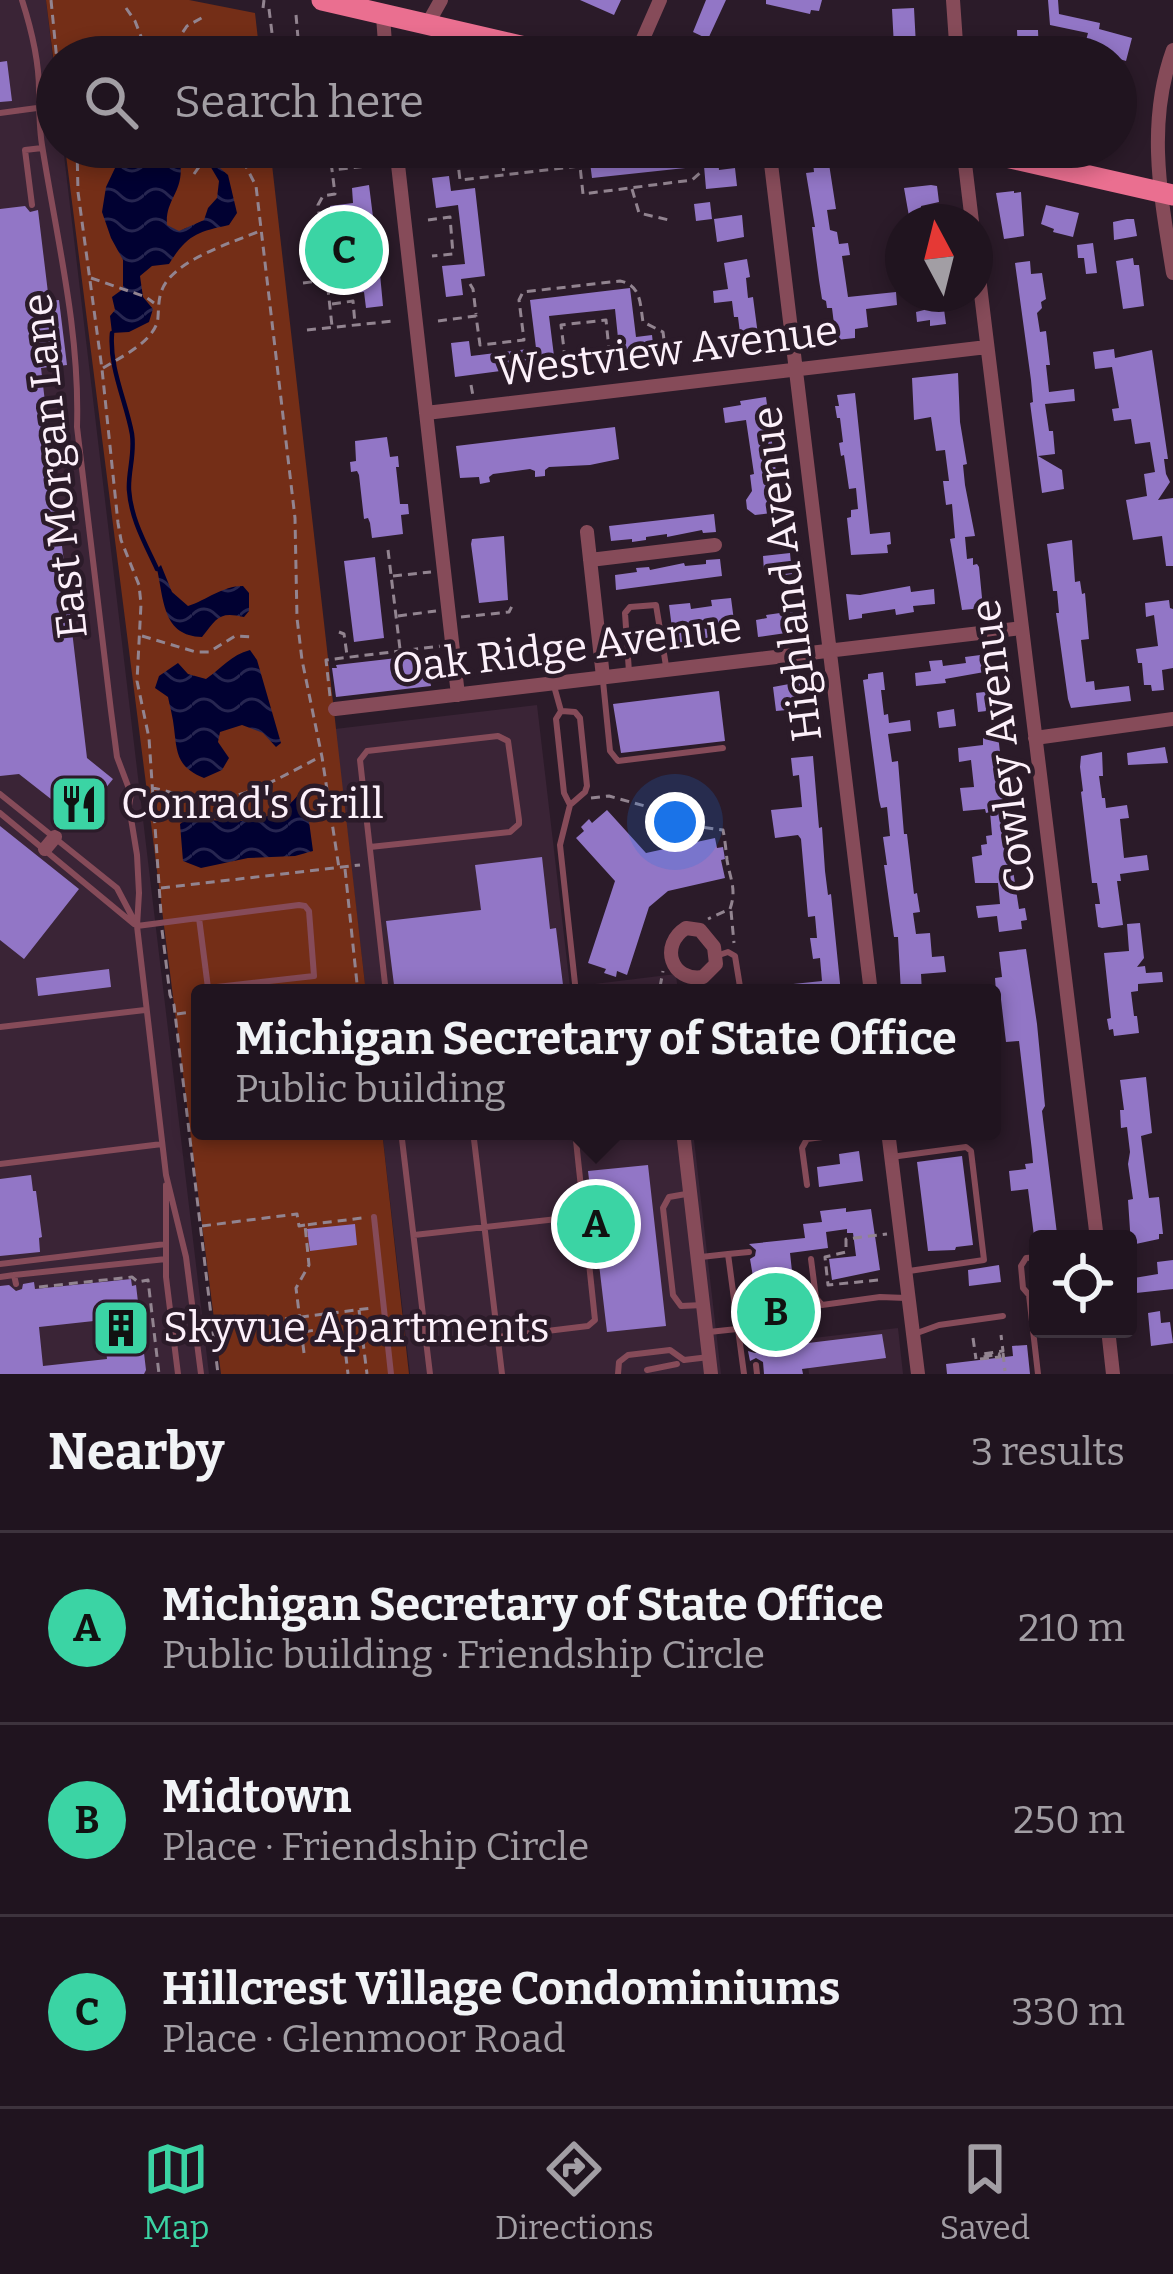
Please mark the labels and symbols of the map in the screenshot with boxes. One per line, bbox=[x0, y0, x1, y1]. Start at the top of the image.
north arrow bbox=[885, 204, 993, 312]
pin: C bbox=[305, 205, 383, 295]
street label: East Morgan Lane bbox=[12, 291, 98, 641]
street label: Westview Avenue bbox=[493, 305, 841, 397]
street label: Highland Avenue bbox=[742, 404, 832, 744]
street label: Cowley Avenue bbox=[960, 597, 1046, 895]
street label: Oak Ridge Avenue bbox=[389, 602, 745, 694]
restaurant icon: Conrad's Grill bbox=[48, 773, 110, 835]
place label: Conrad's Grill bbox=[121, 779, 384, 829]
your location bbox=[645, 792, 705, 852]
pin: A bbox=[557, 1179, 635, 1269]
pin: B bbox=[737, 1267, 815, 1357]
building icon: Skyvue Apartments bbox=[90, 1297, 152, 1359]
place label: Skyvue Apartments bbox=[163, 1303, 550, 1353]

